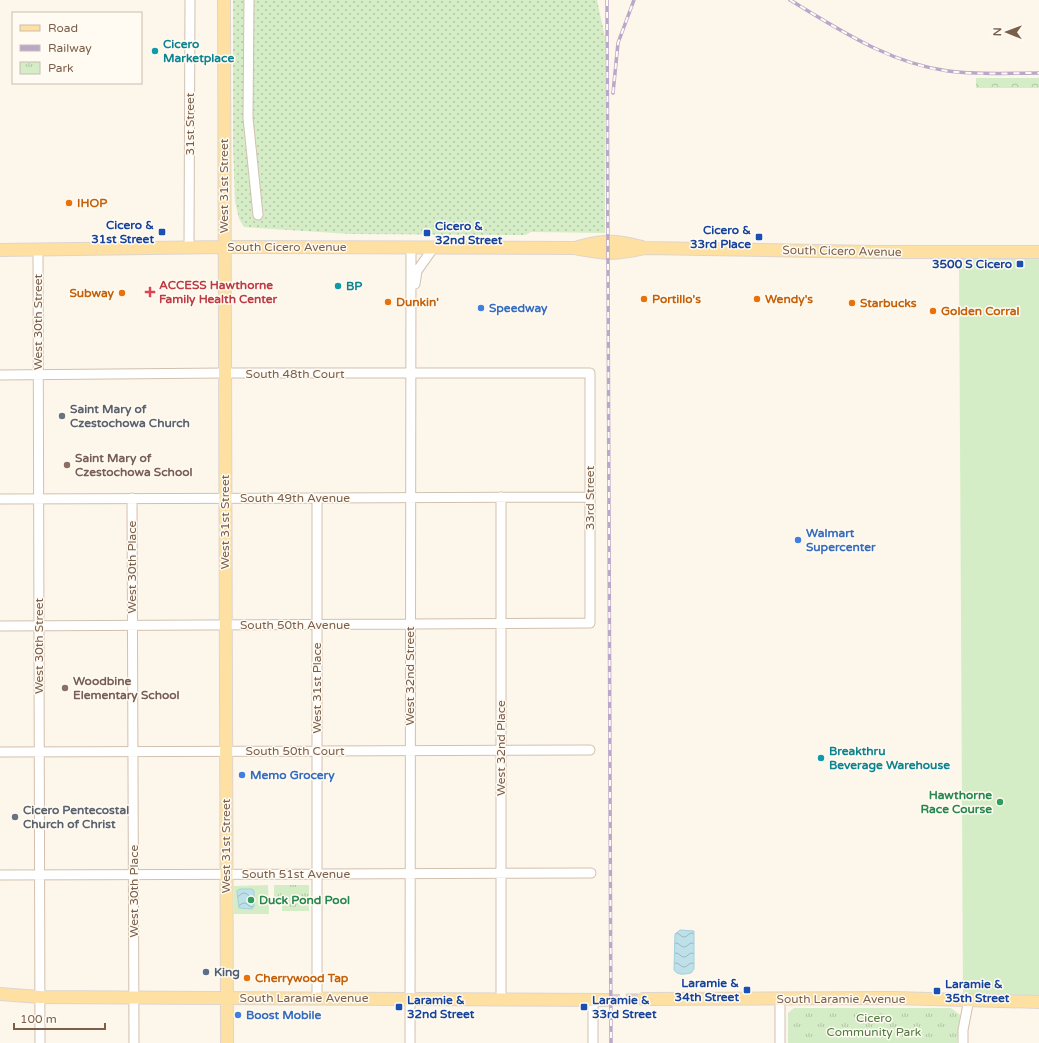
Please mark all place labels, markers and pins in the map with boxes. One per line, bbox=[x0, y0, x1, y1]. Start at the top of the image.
place label: Cicero Marketplace bbox=[163, 37, 234, 66]
marker: Cicero Marketplace bbox=[150, 46, 160, 56]
place label: IHOP bbox=[77, 196, 107, 210]
marker: IHOP bbox=[64, 198, 74, 208]
place label: Cicero & 31st Street bbox=[91, 218, 154, 246]
place label: Cicero & 32nd Street bbox=[435, 219, 503, 247]
place label: Cicero & 33rd Place bbox=[690, 223, 751, 251]
marker: Cicero & 31st Street bbox=[157, 227, 167, 237]
marker: Cicero & 32nd Street bbox=[422, 228, 432, 238]
marker: Cicero & 33rd Place bbox=[754, 232, 764, 242]
place label: 3500 S Cicero bbox=[932, 257, 1012, 271]
marker: 3500 S Cicero bbox=[1015, 259, 1025, 269]
place label: ACCESS Hawthorne Family Health Center bbox=[159, 278, 278, 307]
place label: BP bbox=[346, 279, 362, 293]
marker: BP bbox=[333, 281, 343, 291]
place label: Subway bbox=[69, 286, 115, 301]
marker: ACCESS Hawthorne Family Health Center bbox=[144, 286, 156, 298]
marker: Subway bbox=[117, 288, 127, 298]
place label: Portillo's bbox=[652, 292, 701, 306]
place label: Wendy's bbox=[765, 292, 813, 307]
marker: Portillo's bbox=[639, 294, 649, 304]
marker: Wendy's bbox=[752, 294, 762, 304]
place label: Dunkin' bbox=[396, 295, 439, 309]
place label: Starbucks bbox=[860, 296, 917, 310]
marker: Dunkin' bbox=[383, 297, 393, 307]
marker: Starbucks bbox=[847, 298, 857, 308]
place label: Speedway bbox=[489, 301, 548, 316]
marker: Speedway bbox=[476, 303, 486, 313]
place label: Golden Corral bbox=[941, 304, 1020, 318]
marker: Golden Corral bbox=[928, 306, 938, 316]
place label: Saint Mary of Czestochowa Church bbox=[70, 402, 190, 430]
marker: Saint Mary of Czestochowa Church bbox=[57, 411, 67, 421]
place label: Saint Mary of Czestochowa School bbox=[75, 451, 193, 479]
marker: Saint Mary of Czestochowa School bbox=[62, 460, 72, 470]
place label: Walmart Supercenter bbox=[806, 526, 876, 555]
marker: Walmart Supercenter bbox=[793, 535, 803, 545]
place label: Woodbine Elementary School bbox=[73, 674, 180, 703]
marker: Woodbine Elementary School bbox=[60, 683, 70, 693]
place label: Breakthru Beverage Warehouse bbox=[829, 744, 950, 773]
marker: Breakthru Beverage Warehouse bbox=[816, 753, 826, 763]
place label: Memo Grocery bbox=[250, 768, 335, 783]
marker: Memo Grocery bbox=[237, 770, 247, 780]
place label: Hawthorne Race Course bbox=[921, 788, 992, 816]
marker: Hawthorne Race Course bbox=[995, 797, 1005, 807]
place label: Cicero Pentecostal Church of Christ bbox=[23, 803, 129, 831]
marker: Cicero Pentecostal Church of Christ bbox=[10, 812, 20, 822]
place label: Duck Pond Pool bbox=[259, 893, 350, 907]
marker: Duck Pond Pool bbox=[246, 895, 256, 905]
place label: King bbox=[214, 965, 240, 980]
marker: King bbox=[201, 967, 211, 977]
place label: Cherrywood Tap bbox=[255, 971, 349, 986]
marker: Cherrywood Tap bbox=[242, 973, 252, 983]
place label: Laramie & 34th Street bbox=[675, 976, 739, 1004]
place label: Laramie & 35th Street bbox=[945, 977, 1010, 1005]
marker: Laramie & 34th Street bbox=[742, 985, 752, 995]
marker: Laramie & 35th Street bbox=[932, 986, 942, 996]
place label: Laramie & 32nd Street bbox=[407, 993, 475, 1021]
place label: Laramie & 33rd Street bbox=[592, 993, 657, 1021]
marker: Laramie & 32nd Street bbox=[394, 1002, 404, 1012]
marker: Laramie & 33rd Street bbox=[579, 1002, 589, 1012]
place label: Boost Mobile bbox=[246, 1008, 322, 1022]
marker: Boost Mobile bbox=[233, 1010, 243, 1020]

